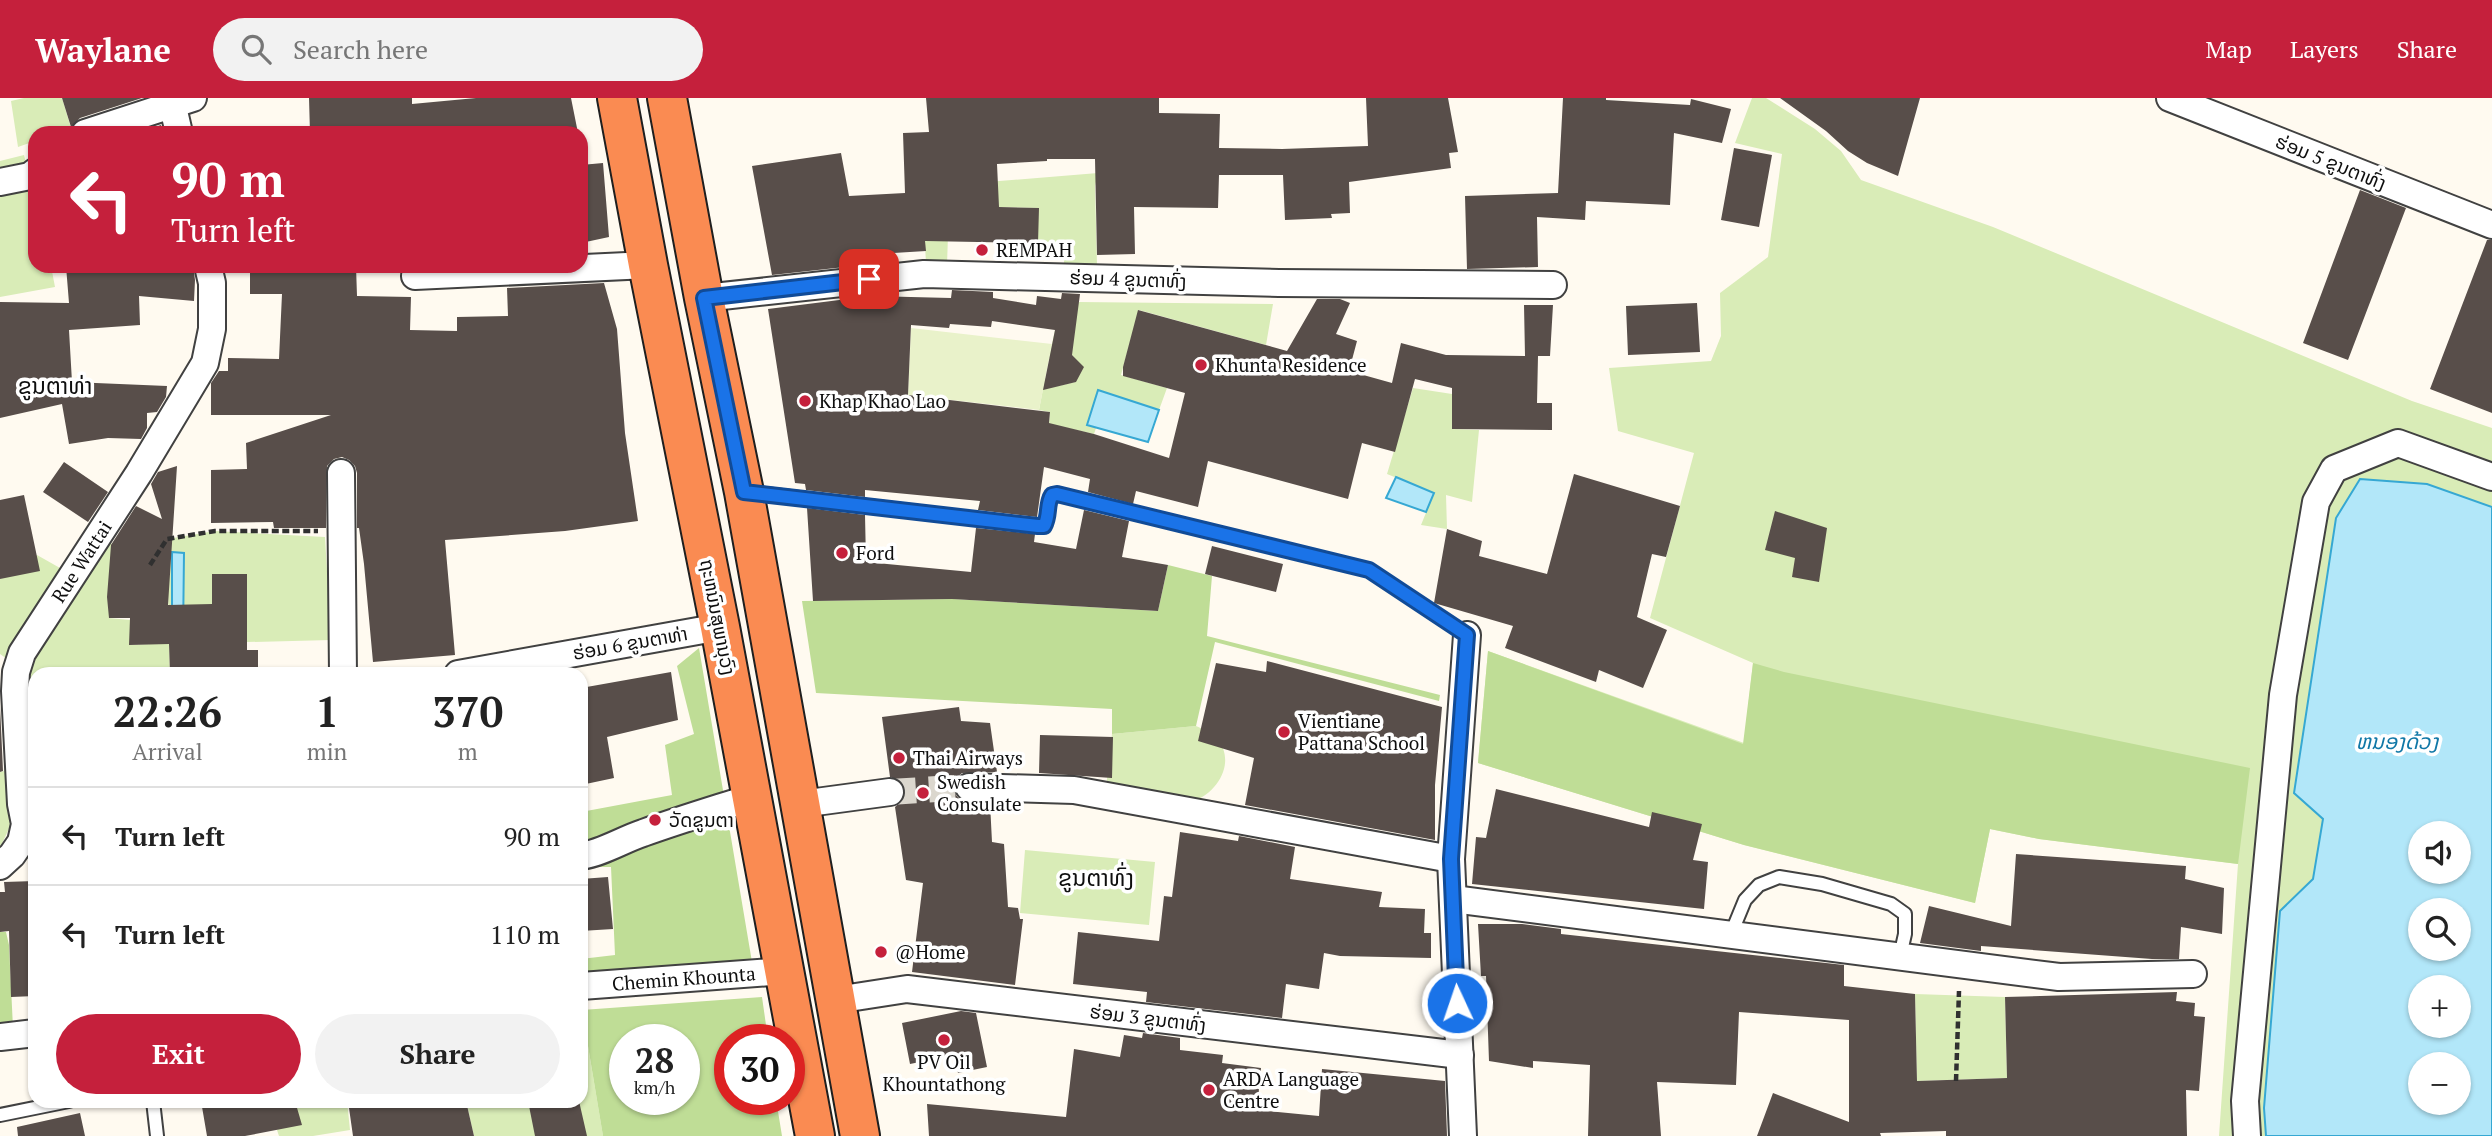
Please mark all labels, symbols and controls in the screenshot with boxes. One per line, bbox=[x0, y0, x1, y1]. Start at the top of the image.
search box bbox=[213, 18, 703, 81]
text: Waylane bbox=[35, 28, 171, 71]
icon: search bbox=[237, 30, 275, 68]
text: Search here bbox=[293, 32, 428, 66]
text: Map bbox=[2205, 33, 2252, 65]
text: Layers bbox=[2290, 33, 2359, 65]
text: Share bbox=[2397, 33, 2457, 65]
street label: ຮ່ອມ 5 ຂູນຕາທົ່ງ bbox=[2272, 128, 2390, 196]
text: 90 m bbox=[171, 146, 285, 211]
icon: left bbox=[56, 154, 147, 245]
text: Turn left bbox=[171, 209, 295, 251]
place label: REMPAH bbox=[996, 237, 1073, 262]
marker: REMPAH bbox=[974, 242, 990, 258]
pin bbox=[839, 249, 899, 309]
icon: arrive bbox=[850, 260, 888, 298]
street label: ຮ່ອມ 4 ຂູນຕາທົ່ງ bbox=[1069, 264, 1187, 294]
place label: Khunta Residence bbox=[1215, 352, 1367, 377]
marker: Khunta Residence bbox=[1193, 357, 1209, 373]
district label: ຂູນຕາທ່າ bbox=[18, 370, 92, 401]
place label: Khap Khao Lao bbox=[819, 388, 946, 413]
marker: Khap Khao Lao bbox=[797, 393, 813, 409]
street label: Rue Wattai bbox=[45, 516, 117, 607]
place label: Ford bbox=[856, 540, 895, 565]
marker: Ford bbox=[834, 545, 850, 561]
street label: ຖະຫນົນສຸພານຸວົງ bbox=[694, 557, 742, 677]
street label: ຮ່ອມ 6 ຂູນຕາທ່າ bbox=[571, 620, 689, 666]
text: 22:26 bbox=[113, 683, 222, 739]
text: 1 bbox=[315, 683, 339, 739]
text: 370 bbox=[432, 683, 503, 739]
place label: Vientiane Pattana School bbox=[1298, 708, 1425, 755]
marker: Vientiane Pattana School bbox=[1276, 724, 1292, 740]
water label: ຫນອງດ້ວງ bbox=[2356, 727, 2439, 755]
text: Arrival bbox=[132, 736, 203, 767]
text: min bbox=[307, 736, 347, 767]
text: m bbox=[458, 736, 478, 767]
place label: Thai Airways bbox=[913, 745, 1023, 770]
marker: Thai Airways bbox=[891, 750, 907, 766]
place label: Swedish Consulate bbox=[937, 769, 1022, 816]
marker: Swedish Consulate bbox=[915, 785, 931, 801]
place label: ວັດຂູນຕາ bbox=[669, 807, 734, 833]
marker: ວັດຂູນຕາ bbox=[647, 812, 663, 828]
icon: left bbox=[56, 817, 94, 855]
text: Turn left bbox=[115, 819, 225, 853]
text: 90 m bbox=[504, 819, 560, 853]
map controls bbox=[2408, 821, 2471, 1115]
button: sound bbox=[2408, 821, 2471, 884]
district label: ຂູນຕາທົ່ງ bbox=[1058, 862, 1134, 893]
button: search bbox=[2408, 898, 2471, 961]
icon: left bbox=[56, 915, 94, 953]
text: Turn left bbox=[115, 917, 225, 951]
text: 110 m bbox=[490, 917, 560, 951]
place label: @Home bbox=[895, 939, 966, 964]
marker: @Home bbox=[873, 944, 889, 960]
street label: Chemin Khounta bbox=[611, 960, 757, 996]
position arrow bbox=[1420, 966, 1494, 1040]
button: + bbox=[2408, 975, 2471, 1038]
street label: ຮ່ອມ 3 ຂູນຕາທົ່ງ bbox=[1088, 998, 1208, 1038]
button: Exit bbox=[56, 1014, 301, 1094]
button: Share bbox=[315, 1014, 560, 1094]
speed limit sign: 30 bbox=[714, 1024, 805, 1115]
marker: PV Oil Khountathong bbox=[936, 1032, 952, 1048]
text: 28 bbox=[635, 1037, 674, 1083]
place label: PV Oil Khountathong bbox=[883, 1049, 1006, 1096]
button: − bbox=[2408, 1052, 2471, 1115]
place label: ARDA Language Centre bbox=[1223, 1066, 1359, 1113]
text: km/h bbox=[634, 1075, 675, 1099]
marker: ARDA Language Centre bbox=[1201, 1082, 1217, 1098]

